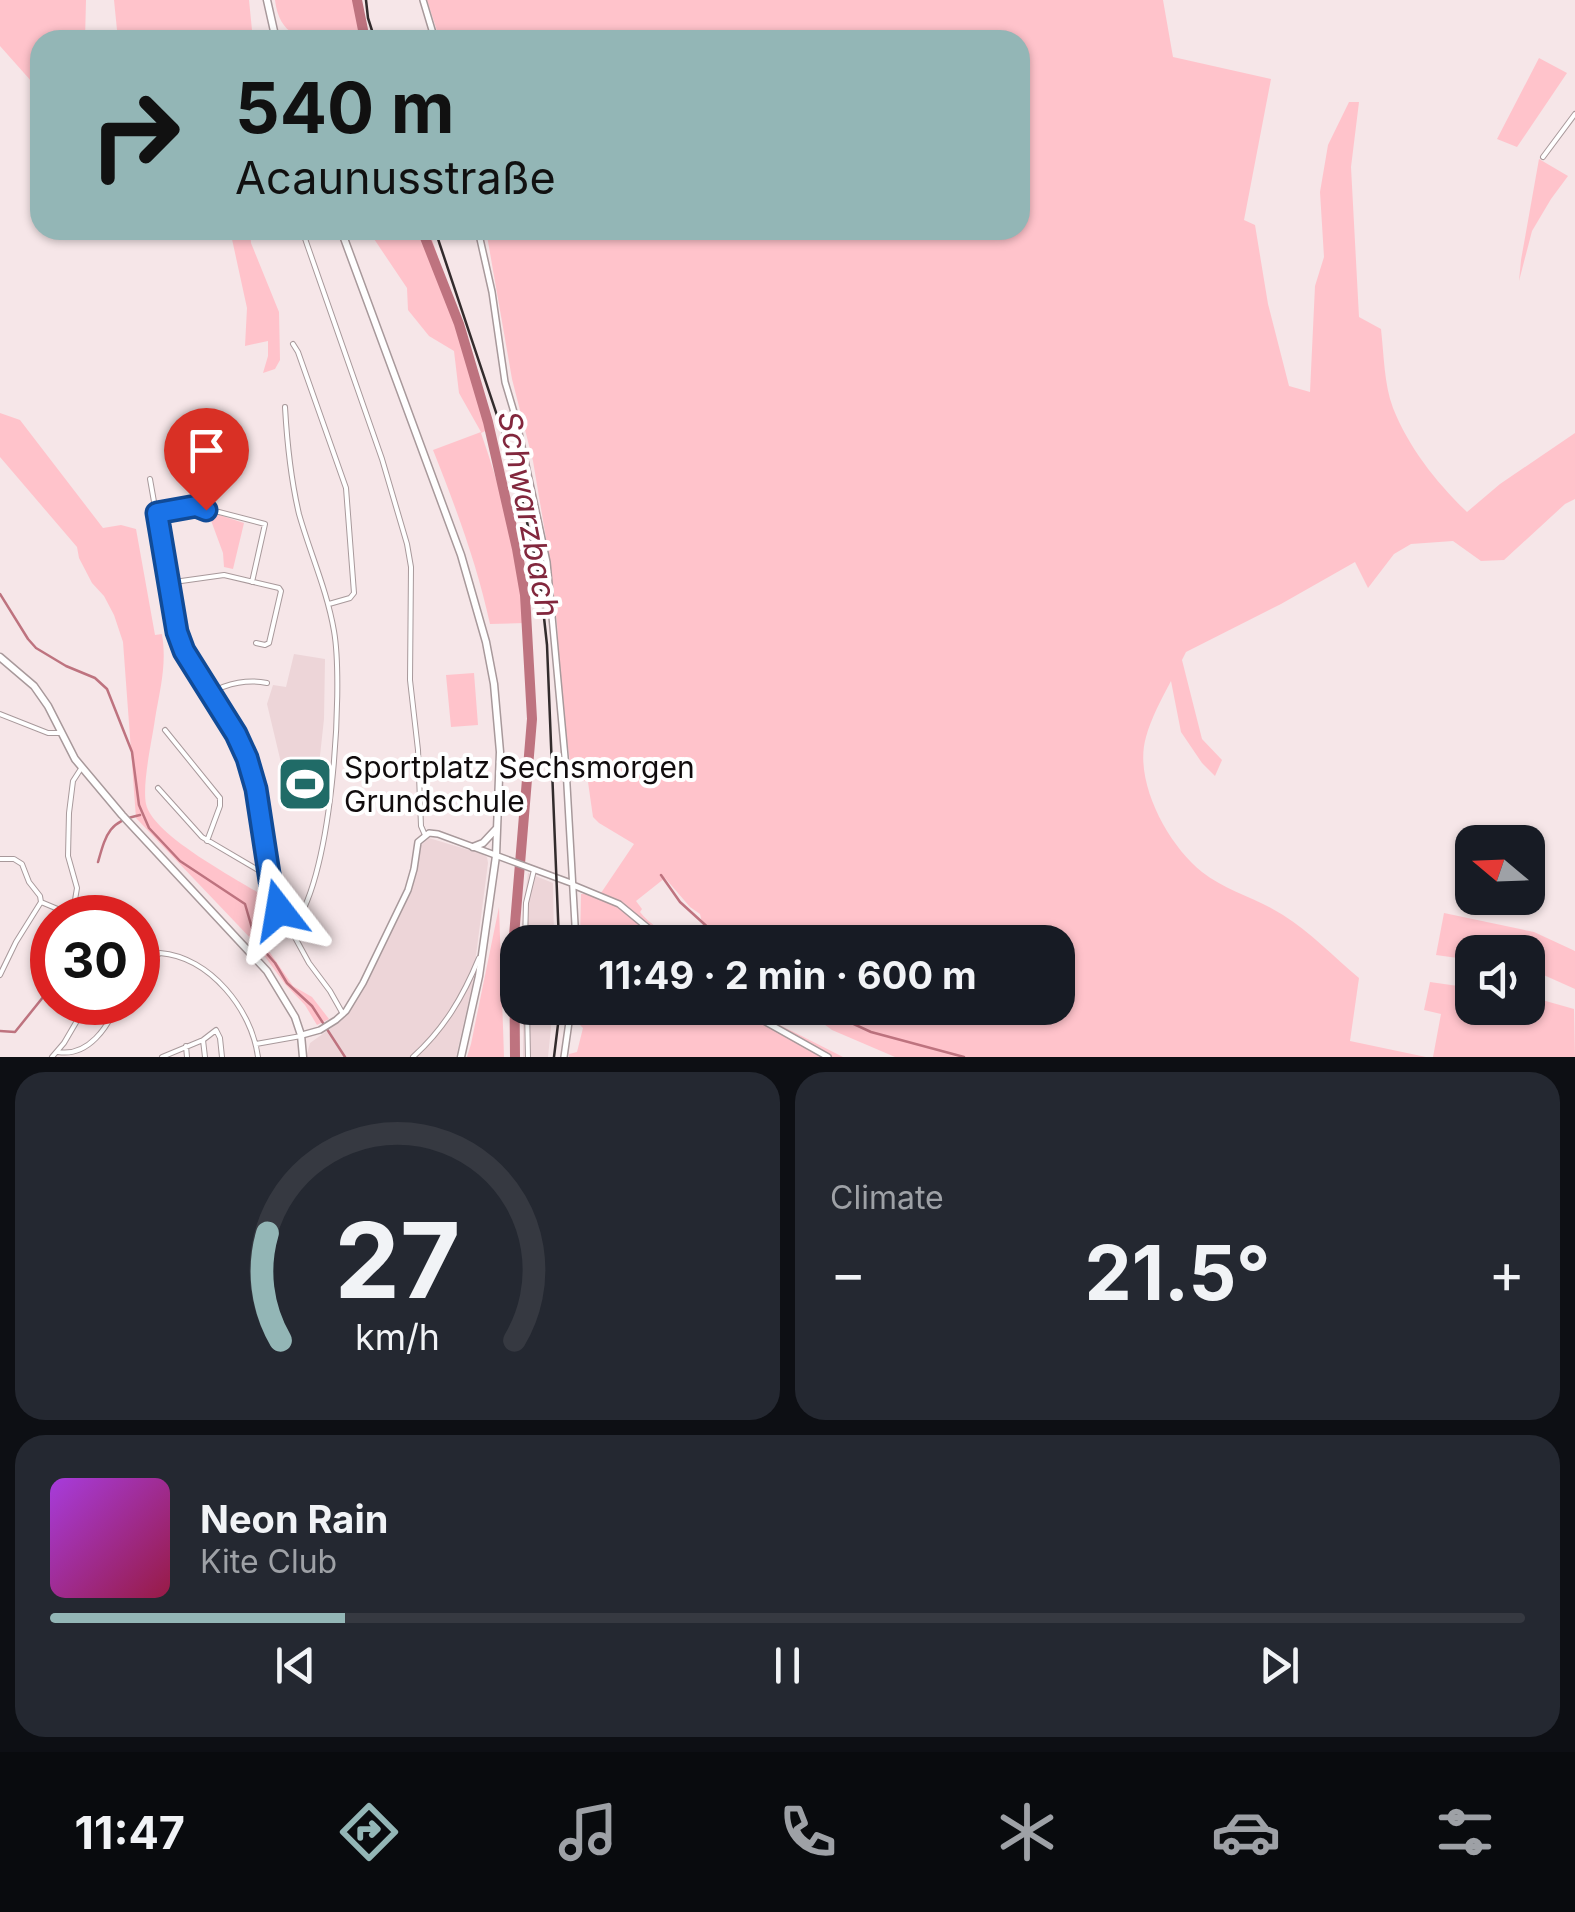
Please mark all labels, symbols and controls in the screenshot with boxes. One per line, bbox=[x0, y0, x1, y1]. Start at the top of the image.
text: 540 m bbox=[235, 65, 455, 150]
icon: right bbox=[70, 70, 200, 200]
text: Acaunusstraße bbox=[235, 150, 556, 205]
pin bbox=[164, 408, 249, 511]
water label: Schwarzbach bbox=[490, 408, 568, 620]
icon: arrive bbox=[179, 423, 234, 478]
place label: Sportplatz Sechsmorgen Grundschule bbox=[344, 749, 695, 819]
sports icon: Sportplatz Sechsmorgen Grundschule bbox=[275, 754, 335, 814]
north arrow bbox=[1455, 825, 1545, 915]
map controls bbox=[1455, 825, 1545, 1025]
position arrow bbox=[227, 858, 331, 962]
speed limit sign: 30 bbox=[30, 895, 160, 1025]
button: sound bbox=[1455, 935, 1545, 1025]
text: 11:49 · 2 min · 600 m bbox=[598, 952, 977, 998]
text: Climate bbox=[830, 1178, 944, 1217]
text: 27 bbox=[335, 1197, 461, 1323]
text: 21.5° bbox=[1084, 1227, 1271, 1318]
text: − bbox=[830, 1240, 866, 1306]
text: + bbox=[1489, 1240, 1525, 1306]
text: km/h bbox=[355, 1315, 440, 1359]
text: Neon Rain bbox=[200, 1496, 388, 1542]
text: Kite Club bbox=[200, 1542, 337, 1581]
icon: previous bbox=[268, 1638, 323, 1693]
icon: pause bbox=[760, 1638, 815, 1693]
icon: next bbox=[1252, 1638, 1307, 1693]
icon: directions bbox=[334, 1797, 404, 1867]
icon: music bbox=[553, 1797, 623, 1867]
icon: phone bbox=[773, 1797, 843, 1867]
icon: climate bbox=[992, 1797, 1062, 1867]
icon: car bbox=[1211, 1797, 1281, 1867]
icon: filters bbox=[1430, 1797, 1500, 1867]
text: 11:47 bbox=[75, 1805, 185, 1860]

